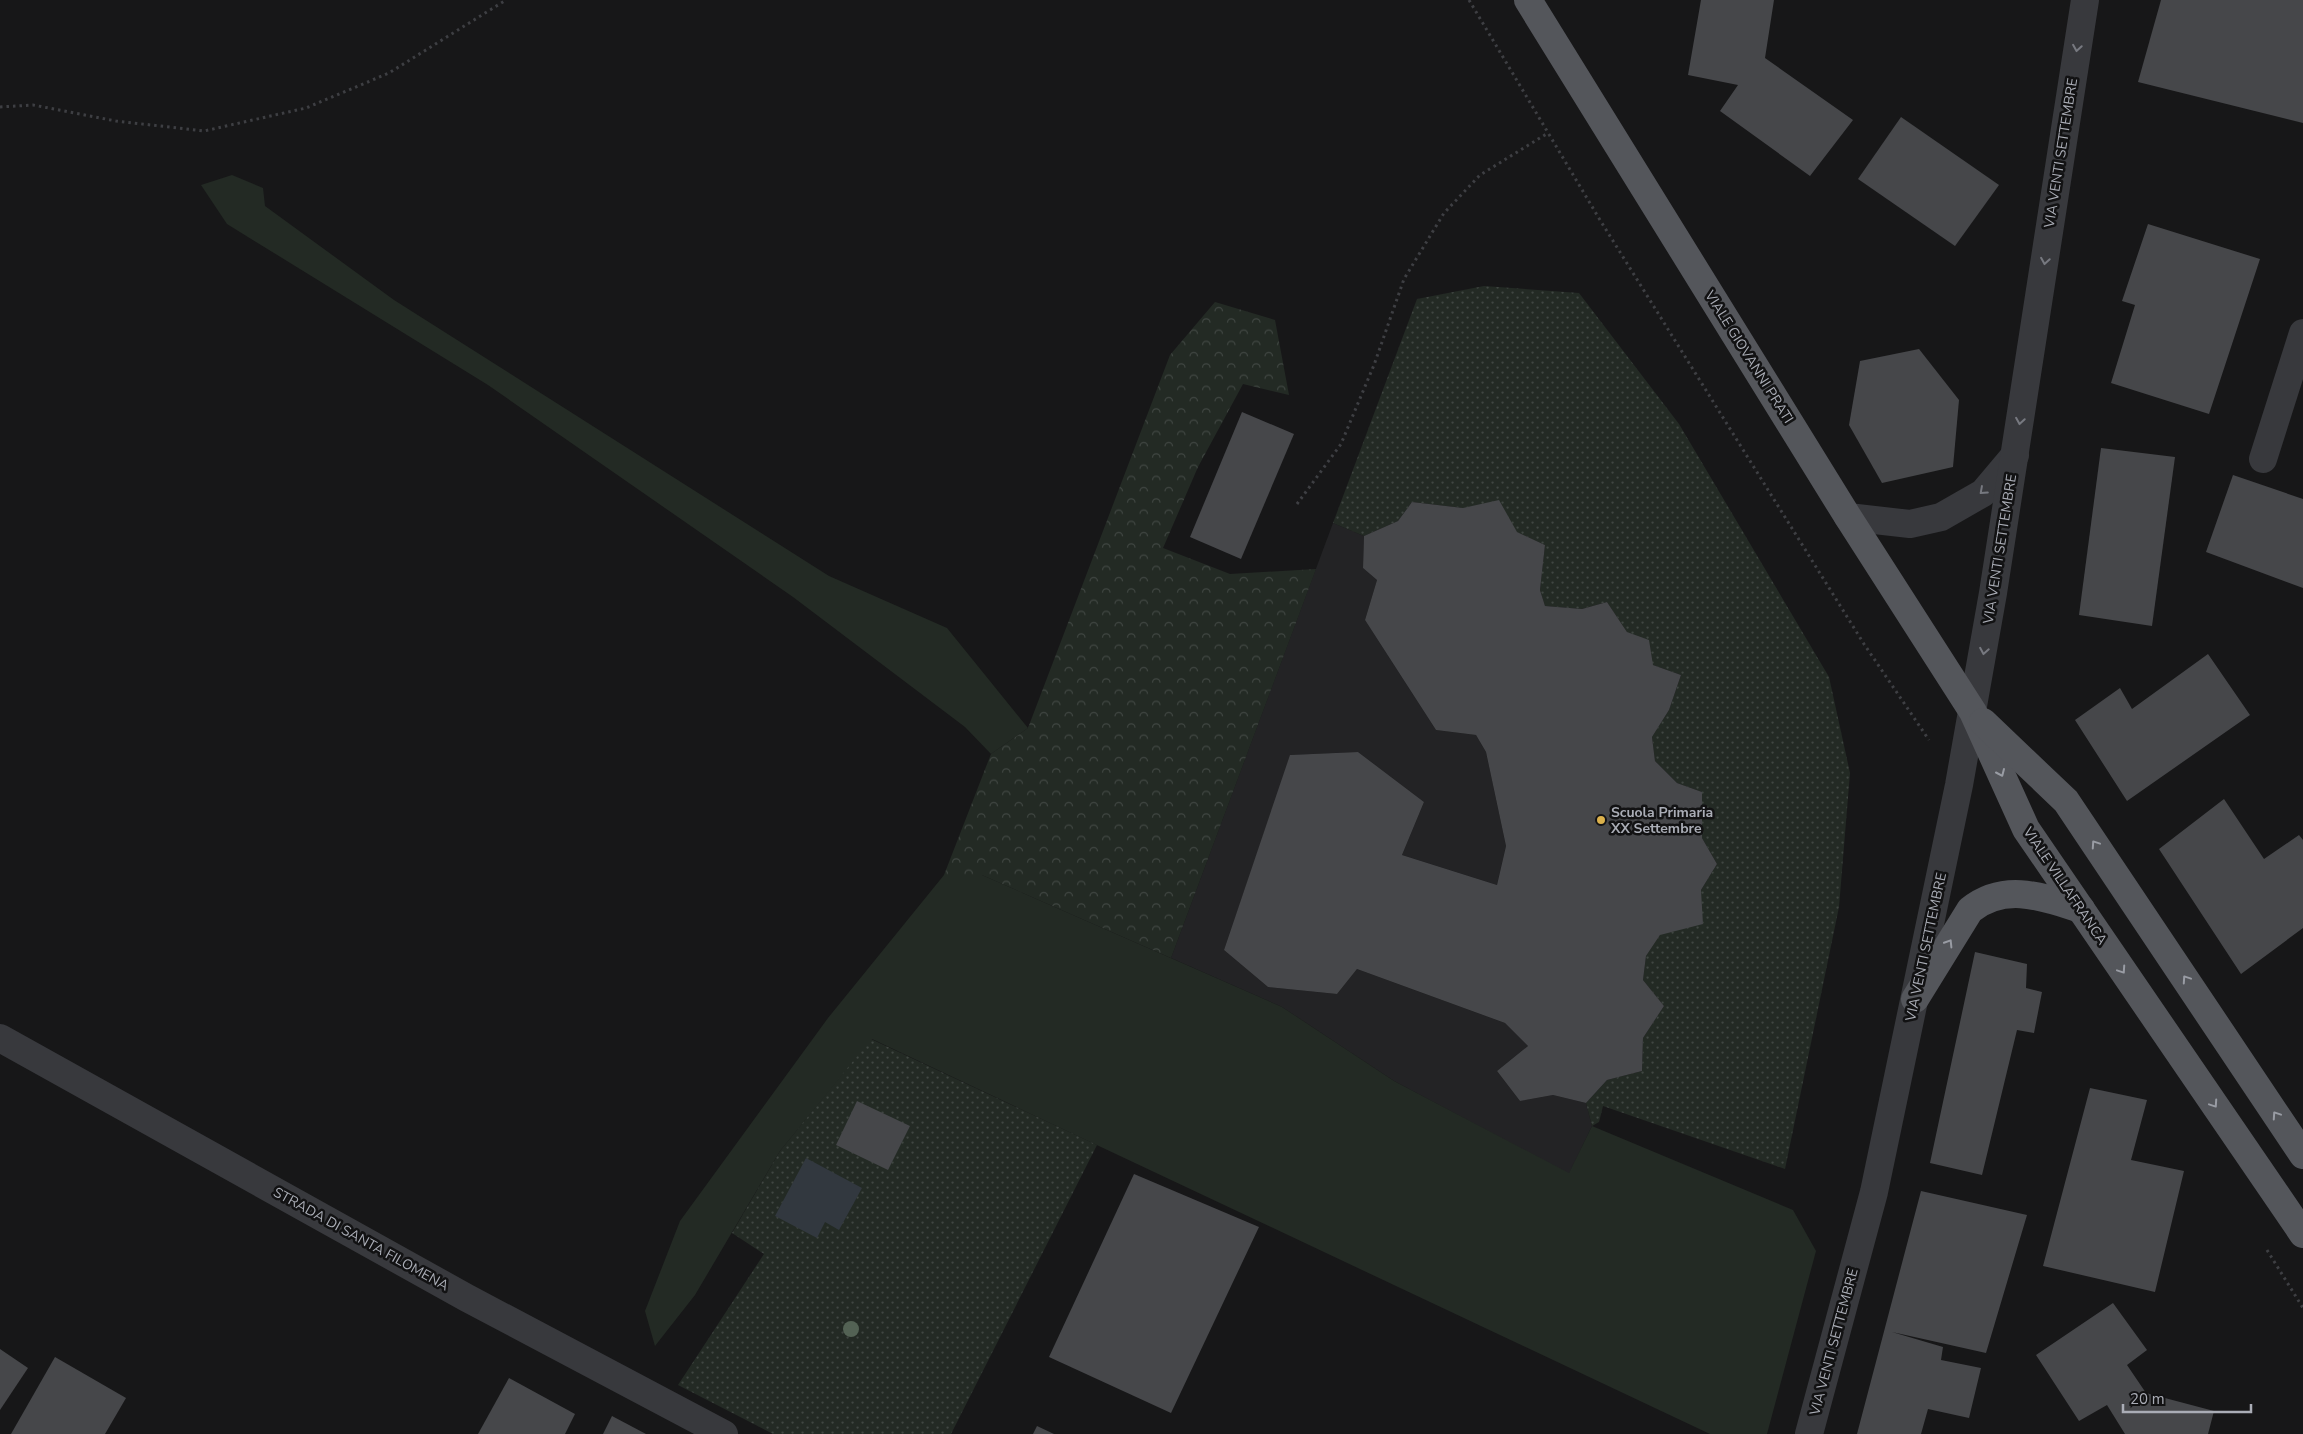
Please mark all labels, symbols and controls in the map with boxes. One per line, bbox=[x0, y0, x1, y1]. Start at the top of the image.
one-way arrow bbox=[2073, 44, 2083, 53]
street label: VIA VENTI SETTEMBRE bbox=[2040, 77, 2082, 230]
one-way arrow bbox=[2040, 257, 2051, 265]
street label: VIALE GIOVANNI PRATI bbox=[1700, 286, 1798, 427]
one-way arrow bbox=[2016, 417, 2026, 426]
street label: VIA VENTI SETTEMBRE bbox=[1979, 473, 2021, 626]
one-way arrow bbox=[1980, 485, 1989, 494]
one-way arrow bbox=[1979, 647, 1989, 655]
one-way arrow bbox=[1994, 768, 2005, 777]
place label: Scuola Primaria XX Settembre bbox=[1610, 803, 1713, 838]
marker: Scuola Primaria XX Settembre bbox=[1595, 814, 1607, 826]
street label: VIALE VILLAFRANCA bbox=[2018, 823, 2111, 949]
one-way arrow bbox=[2092, 841, 2102, 850]
street label: VIA VENTI SETTEMBRE bbox=[1901, 871, 1951, 1024]
one-way arrow bbox=[1943, 939, 1953, 948]
one-way arrow bbox=[2116, 964, 2125, 974]
one-way arrow bbox=[2183, 976, 2192, 985]
one-way arrow bbox=[2208, 1098, 2217, 1108]
one-way arrow bbox=[2273, 1111, 2282, 1120]
street label: STRADA DI SANTA FILOMENA bbox=[270, 1183, 452, 1295]
street label: VIA VENTI SETTEMBRE bbox=[1805, 1266, 1863, 1419]
scale bar bbox=[2123, 1382, 2250, 1414]
text: 20 m bbox=[2130, 1389, 2165, 1409]

